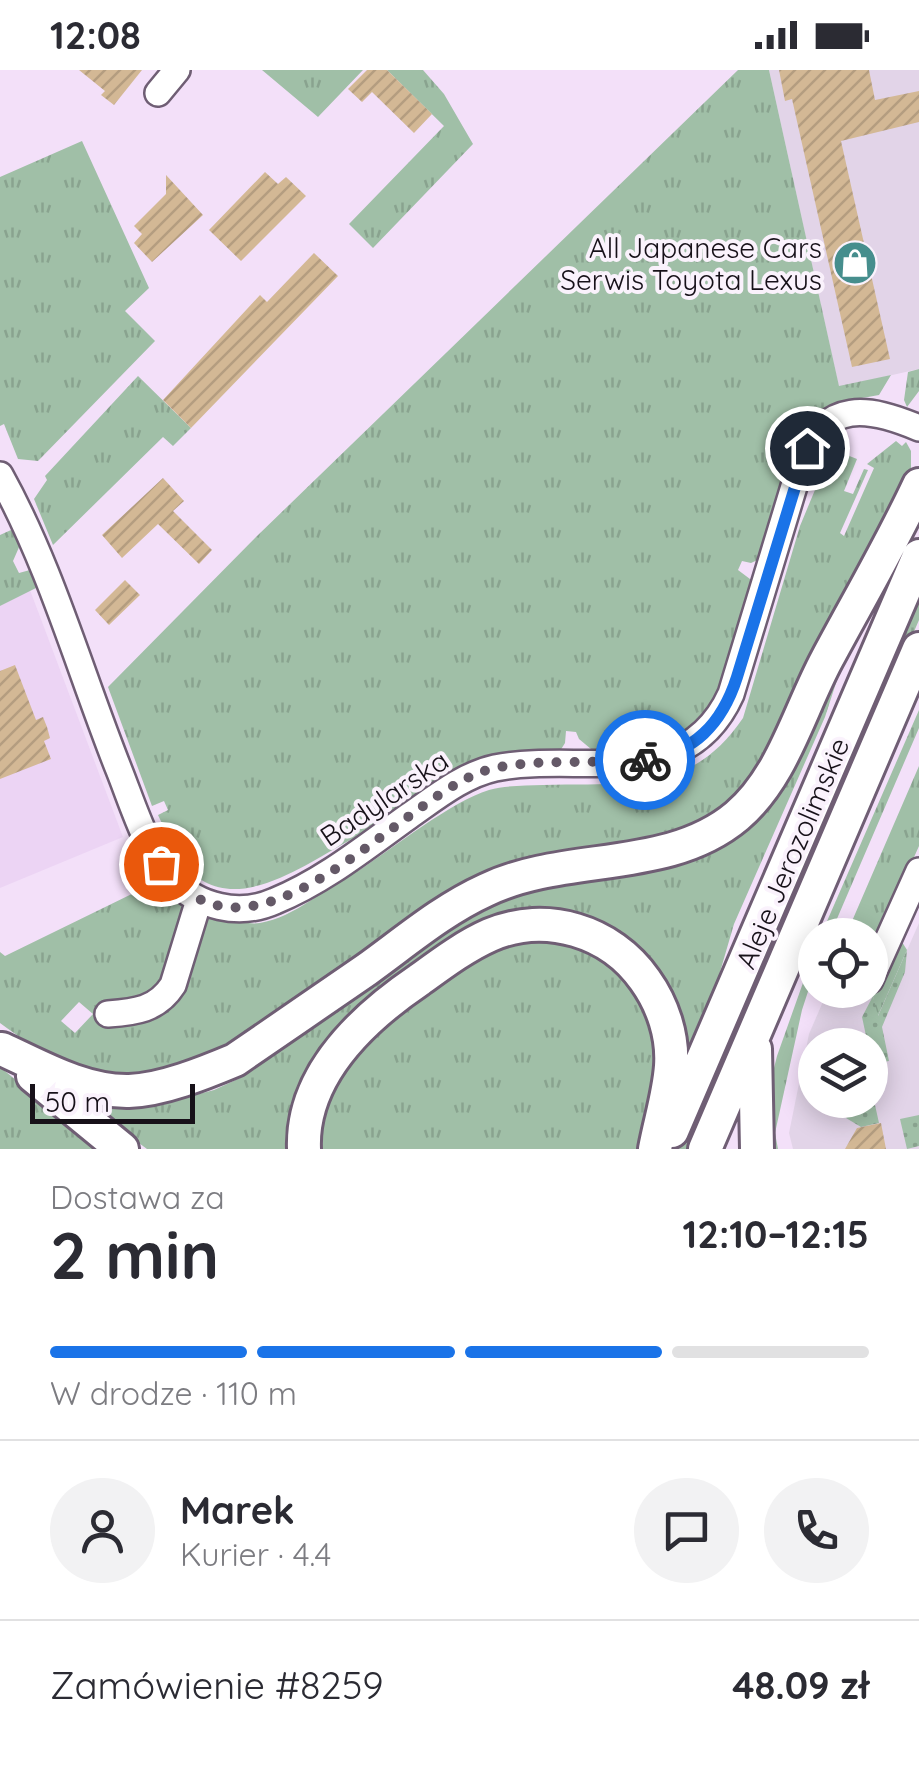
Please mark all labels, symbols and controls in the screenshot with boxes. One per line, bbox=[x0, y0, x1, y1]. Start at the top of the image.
text: 12:08 bbox=[50, 11, 141, 59]
place label: All Japanese Cars Serwis Toyota Lexus bbox=[560, 230, 822, 297]
shop icon: All Japanese Cars Serwis Toyota Lexus bbox=[832, 240, 878, 286]
pin bbox=[765, 406, 850, 491]
icon: home bbox=[780, 421, 835, 476]
courier bbox=[595, 710, 695, 810]
street label: Aleje Jerozolimskie bbox=[727, 732, 857, 974]
icon: bike bbox=[618, 733, 673, 788]
street label: Badylarska bbox=[313, 742, 455, 854]
pin bbox=[119, 822, 204, 907]
icon: bag bbox=[134, 837, 189, 892]
map controls bbox=[798, 918, 888, 1118]
button: locate bbox=[798, 918, 888, 1008]
button: layers bbox=[798, 1028, 888, 1118]
scale bar bbox=[30, 1079, 195, 1124]
text: 50 m bbox=[45, 1084, 110, 1119]
text: Dostawa za bbox=[50, 1177, 225, 1217]
text: 12:10–12:15 bbox=[683, 1210, 869, 1258]
text: 2 min bbox=[50, 1214, 219, 1295]
text: W drodze · 110 m bbox=[50, 1373, 297, 1413]
button: person bbox=[50, 1478, 155, 1583]
button: chat bbox=[634, 1478, 739, 1583]
button: phone bbox=[764, 1478, 869, 1583]
text: Marek bbox=[180, 1486, 295, 1534]
text: Kurier · 4.4 bbox=[180, 1534, 331, 1574]
text: Zamówienie #8259 bbox=[50, 1661, 384, 1709]
text: 48.09 zł bbox=[732, 1661, 869, 1709]

